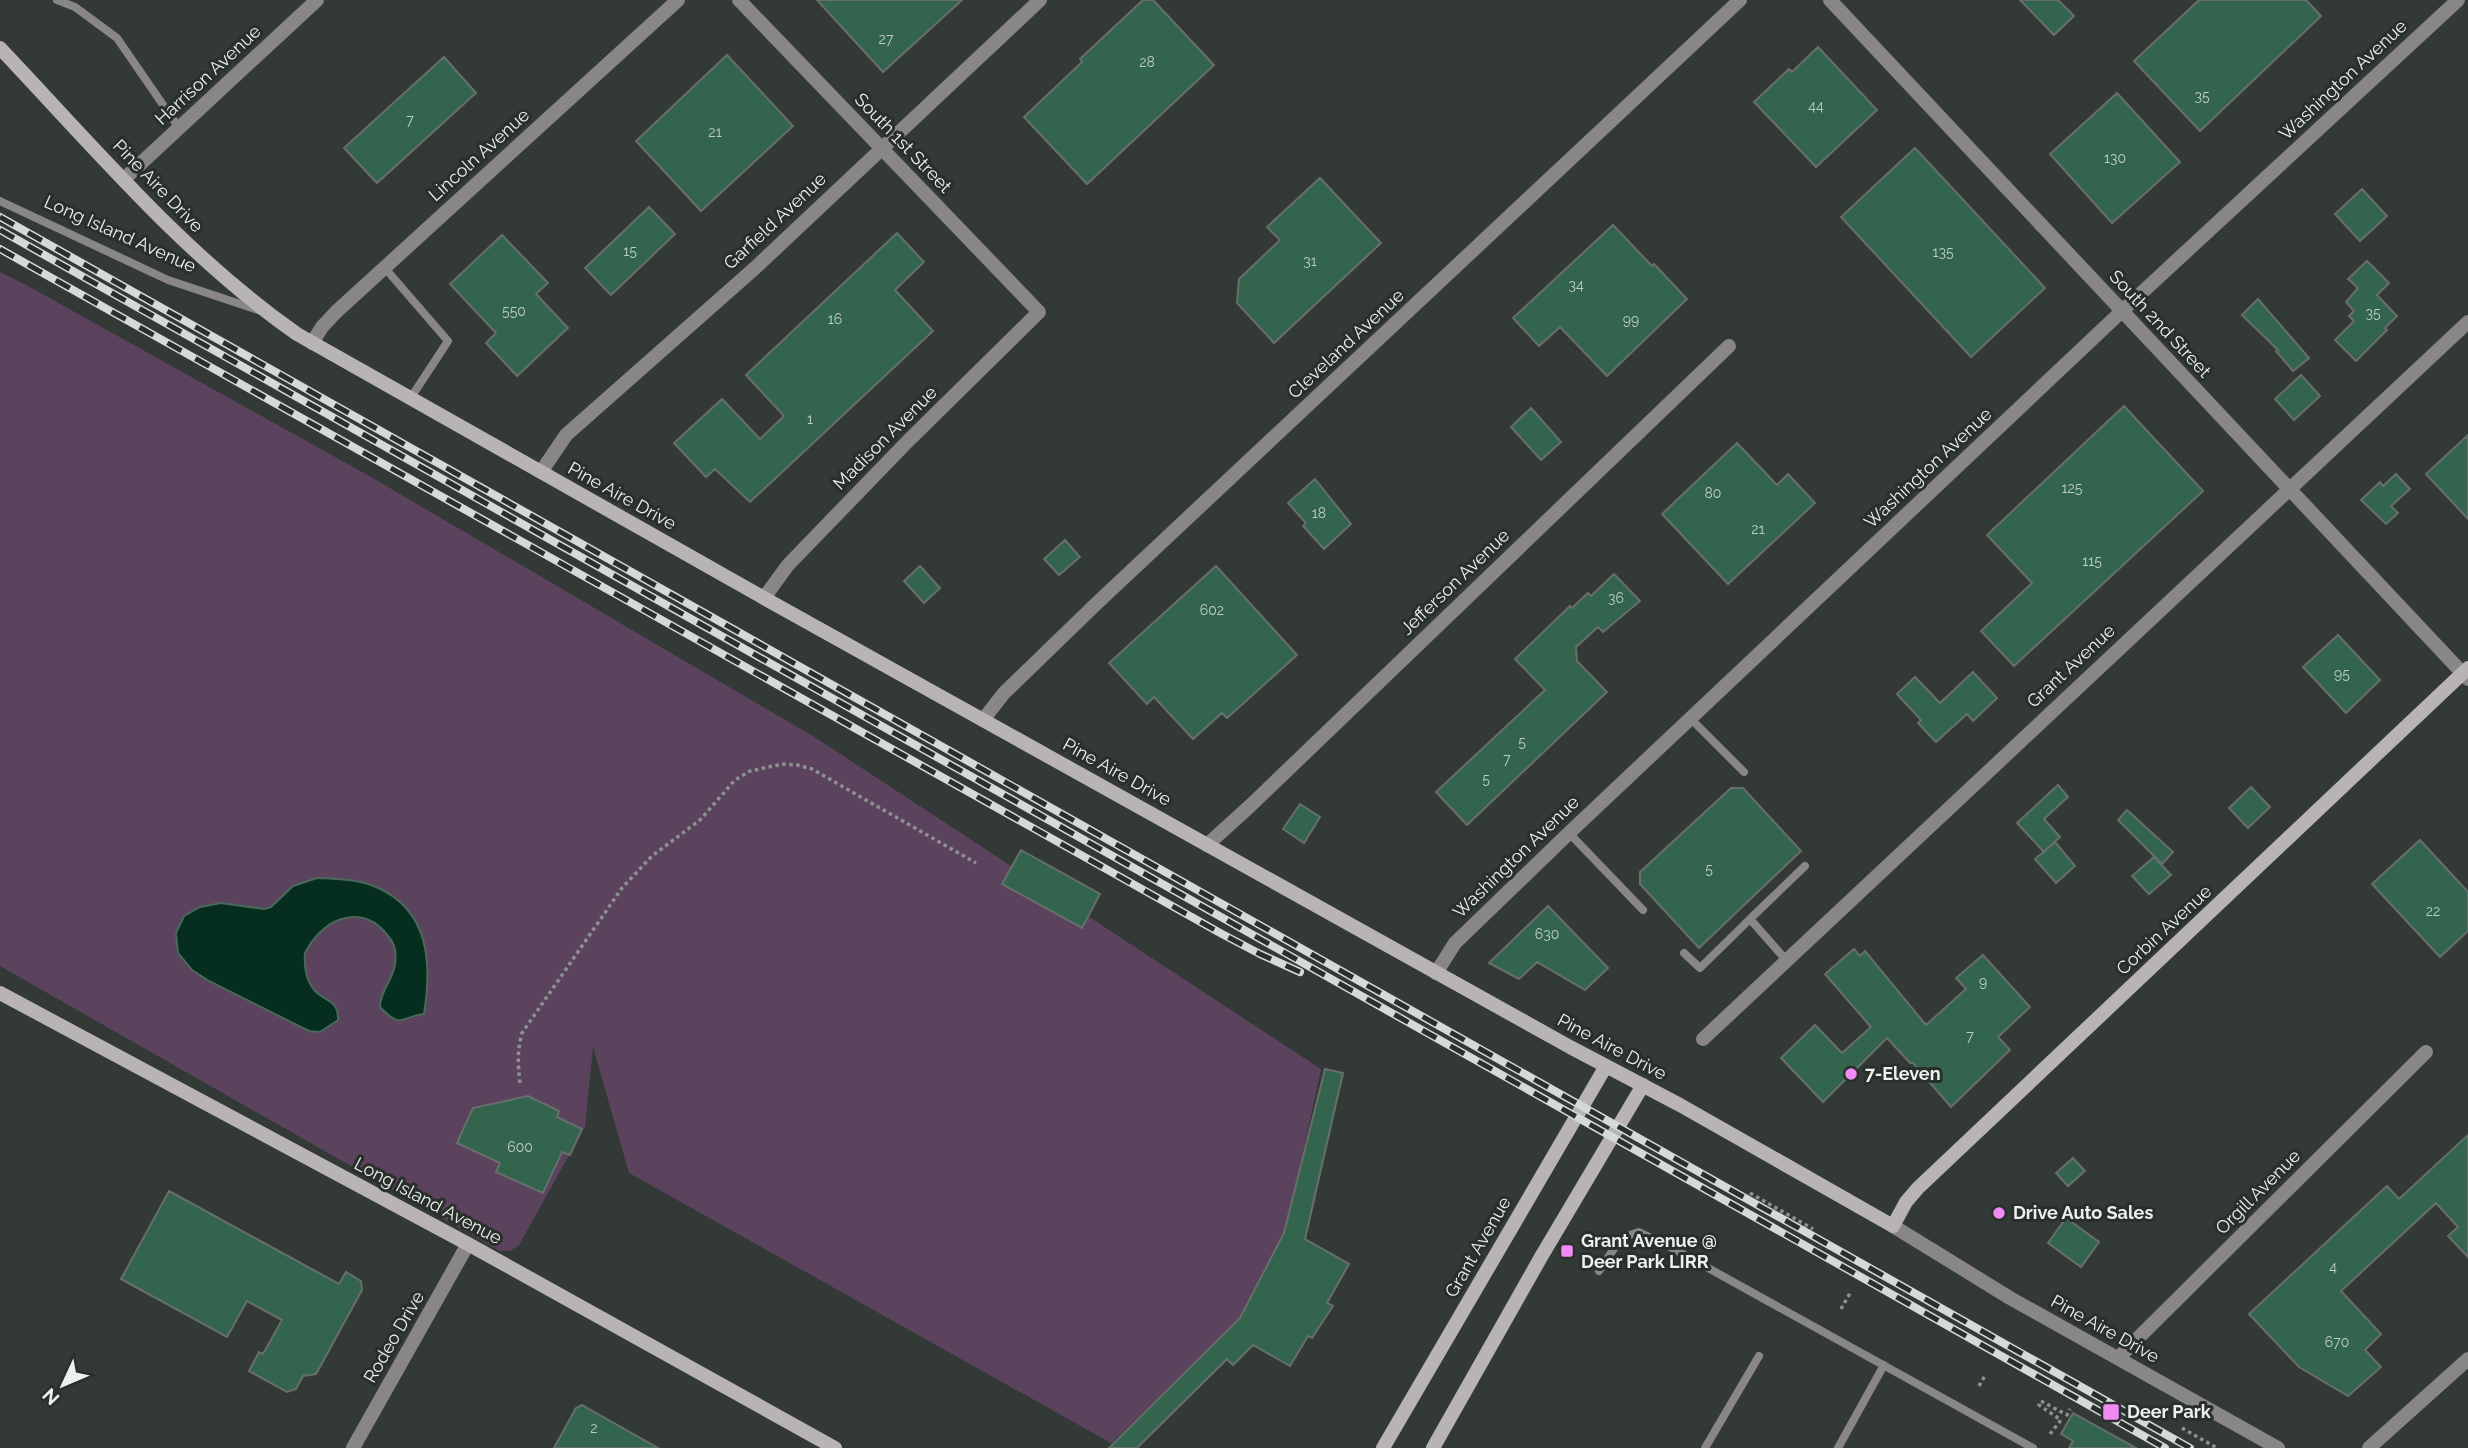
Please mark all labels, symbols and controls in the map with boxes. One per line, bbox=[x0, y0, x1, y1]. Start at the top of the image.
street label: Washington Avenue bbox=[2275, 15, 2411, 144]
street label: Harrison Avenue bbox=[151, 20, 265, 129]
house number: 27 bbox=[879, 31, 894, 47]
house number: 28 bbox=[1139, 54, 1155, 70]
street label: South 1st Street bbox=[851, 88, 956, 197]
house number: 35 bbox=[2194, 88, 2210, 104]
house number: 44 bbox=[1808, 98, 1824, 114]
street label: Lincoln Avenue bbox=[424, 104, 534, 205]
house number: 7 bbox=[406, 112, 414, 128]
house number: 21 bbox=[708, 124, 722, 140]
street label: Pine Aire Drive bbox=[109, 135, 208, 237]
house number: 130 bbox=[2104, 150, 2126, 166]
street label: Garfield Avenue bbox=[719, 168, 830, 273]
street label: Long Island Avenue bbox=[41, 191, 200, 277]
house number: 15 bbox=[623, 243, 637, 259]
house number: 135 bbox=[1932, 244, 1954, 260]
house number: 31 bbox=[1303, 253, 1317, 269]
street label: South 2nd Street bbox=[2105, 266, 2215, 382]
house number: 34 bbox=[1568, 277, 1584, 293]
street label: Cleveland Avenue bbox=[1283, 284, 1408, 403]
house number: 550 bbox=[502, 303, 526, 319]
house number: 35 bbox=[2365, 305, 2381, 321]
house number: 16 bbox=[828, 311, 842, 327]
house number: 99 bbox=[1623, 312, 1639, 328]
street label: Madison Avenue bbox=[829, 381, 941, 494]
street label: Washington Avenue bbox=[1860, 403, 1996, 532]
house number: 1 bbox=[807, 411, 813, 427]
street label: Pine Aire Drive bbox=[564, 457, 680, 534]
house number: 125 bbox=[2062, 480, 2083, 496]
house number: 80 bbox=[1705, 485, 1721, 501]
house number: 18 bbox=[1312, 505, 1326, 521]
house number: 21 bbox=[1751, 521, 1765, 537]
street label: Jefferson Avenue bbox=[1396, 524, 1514, 639]
house number: 115 bbox=[2082, 553, 2102, 569]
house number: 36 bbox=[1608, 590, 1624, 606]
house number: 602 bbox=[1200, 602, 1224, 618]
street label: Grant Avenue bbox=[2022, 619, 2119, 712]
house number: 95 bbox=[2334, 666, 2350, 682]
street label: Pine Aire Drive bbox=[1059, 733, 1175, 810]
house number: 5 bbox=[1518, 734, 1526, 750]
house number: 7 bbox=[1503, 751, 1511, 767]
house number: 5 bbox=[1482, 771, 1490, 787]
street label: Washington Avenue bbox=[1448, 791, 1583, 922]
house number: 5 bbox=[1705, 861, 1713, 877]
street label: Corbin Avenue bbox=[2112, 880, 2216, 979]
house number: 22 bbox=[2426, 903, 2440, 919]
house number: 630 bbox=[1535, 926, 1559, 942]
house number: 9 bbox=[1979, 974, 1987, 990]
street label: Pine Aire Drive bbox=[1554, 1009, 1671, 1084]
house number: 7 bbox=[1966, 1028, 1974, 1044]
place label: 7-Eleven bbox=[1865, 1063, 1941, 1084]
marker: 7-Eleven bbox=[1843, 1066, 1859, 1082]
house number: 600 bbox=[507, 1139, 533, 1155]
street label: Orgill Avenue bbox=[2211, 1145, 2305, 1238]
street label: Long Island Avenue bbox=[351, 1153, 506, 1248]
street label: Grant Avenue bbox=[1440, 1192, 1515, 1301]
place label: Drive Auto Sales bbox=[2013, 1202, 2153, 1223]
marker: Drive Auto Sales bbox=[1991, 1205, 2007, 1221]
place label: Grant Avenue @ Deer Park LIRR bbox=[1581, 1230, 1717, 1272]
marker: Grant Avenue @ Deer Park LIRR bbox=[1559, 1243, 1575, 1259]
house number: 4 bbox=[2329, 1259, 2337, 1275]
street label: Rodeo Drive bbox=[359, 1287, 428, 1386]
street label: Pine Aire Drive bbox=[2047, 1290, 2163, 1367]
house number: 670 bbox=[2325, 1334, 2349, 1350]
north arrow bbox=[28, 1350, 98, 1420]
text: N bbox=[38, 1384, 64, 1410]
place label: Deer Park bbox=[2127, 1401, 2212, 1422]
marker: Deer Park bbox=[2101, 1402, 2121, 1422]
house number: 2 bbox=[590, 1420, 598, 1436]

